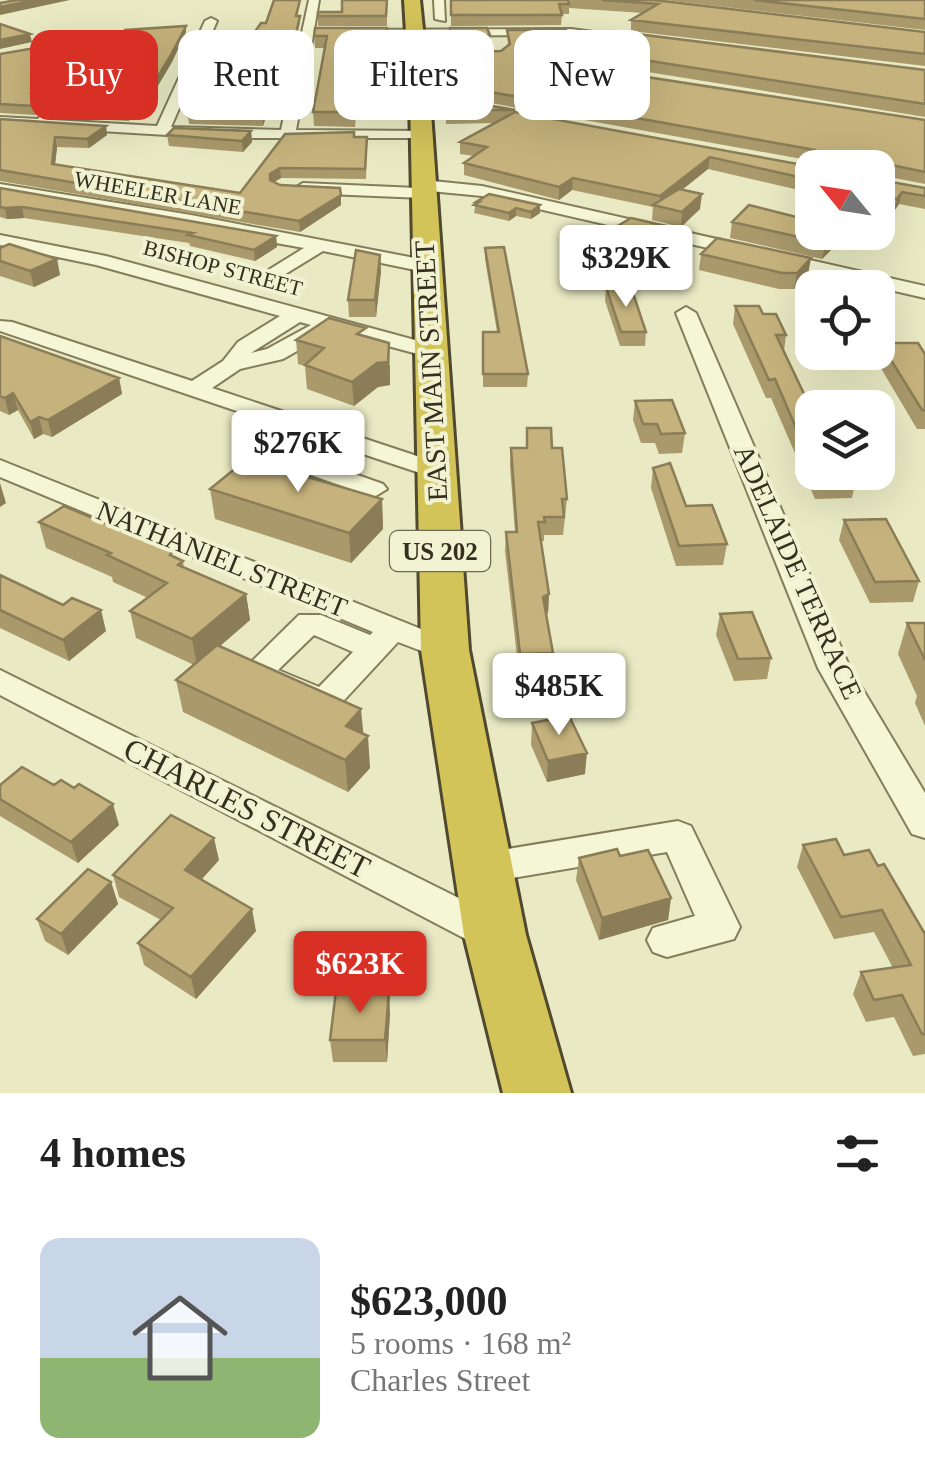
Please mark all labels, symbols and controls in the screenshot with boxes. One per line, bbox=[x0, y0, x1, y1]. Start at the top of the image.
chip: Buy bbox=[30, 30, 158, 120]
chip: Rent bbox=[178, 30, 314, 120]
chip: Filters bbox=[334, 30, 494, 120]
chip: New bbox=[514, 30, 650, 120]
north arrow bbox=[795, 150, 895, 250]
map controls bbox=[795, 150, 895, 490]
street label: WHEELER LANE bbox=[72, 166, 244, 220]
pin: $329K bbox=[556, 225, 696, 310]
street label: BISHOP STREET bbox=[141, 235, 306, 301]
text: $329K bbox=[582, 239, 670, 275]
street label: EAST MAIN STREET bbox=[409, 240, 453, 502]
button: locate bbox=[795, 270, 895, 370]
button: layers bbox=[795, 390, 895, 490]
pin: $276K bbox=[228, 410, 368, 495]
text: $276K bbox=[254, 424, 342, 460]
street label: ADELAIDE TERRACE bbox=[728, 440, 868, 704]
street label: NATHANIEL STREET bbox=[92, 495, 352, 623]
road number: US 202 bbox=[390, 531, 490, 571]
pin: $485K bbox=[489, 653, 629, 738]
text: $485K bbox=[515, 667, 603, 703]
street label: CHARLES STREET bbox=[118, 730, 376, 886]
pin: $623K bbox=[290, 931, 430, 1016]
text: $623K bbox=[316, 945, 404, 981]
icon: filters bbox=[830, 1126, 885, 1181]
text: 4 homes bbox=[40, 1130, 186, 1176]
icon: home bbox=[120, 1278, 240, 1398]
text: $623,000 bbox=[350, 1278, 508, 1324]
text: 5 rooms · 168 m² bbox=[350, 1325, 571, 1361]
text: Charles Street bbox=[350, 1362, 530, 1398]

